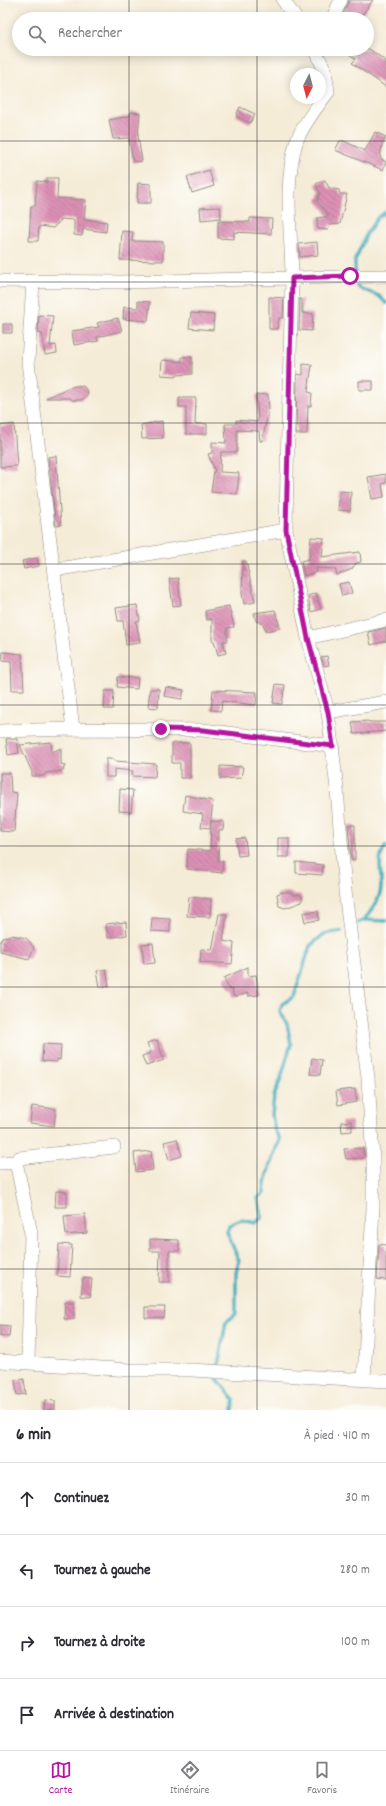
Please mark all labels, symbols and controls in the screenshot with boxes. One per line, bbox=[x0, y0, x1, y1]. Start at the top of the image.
search box bbox=[12, 12, 374, 56]
icon: search bbox=[26, 23, 48, 45]
text: Rechercher bbox=[58, 23, 122, 45]
north arrow bbox=[290, 68, 326, 104]
route start bbox=[341, 267, 359, 285]
route end bbox=[152, 720, 170, 738]
text: 6 min bbox=[16, 1424, 51, 1448]
text: À pied · 410 m bbox=[304, 1427, 370, 1446]
icon: ahead bbox=[16, 1488, 38, 1510]
text: Continuez bbox=[54, 1488, 109, 1510]
text: 30 m bbox=[345, 1489, 370, 1508]
icon: left bbox=[16, 1560, 38, 1582]
text: Tournez à gauche bbox=[54, 1560, 151, 1582]
text: 280 m bbox=[340, 1561, 370, 1580]
icon: right bbox=[16, 1632, 38, 1654]
text: Tournez à droite bbox=[54, 1632, 145, 1654]
text: 100 m bbox=[341, 1633, 370, 1652]
icon: arrive bbox=[16, 1704, 38, 1726]
text: Arrivée à destination bbox=[54, 1704, 174, 1726]
tab: Carte bbox=[49, 1759, 72, 1799]
tab: Itinéraire bbox=[170, 1759, 209, 1799]
tab: Favoris bbox=[307, 1759, 337, 1799]

